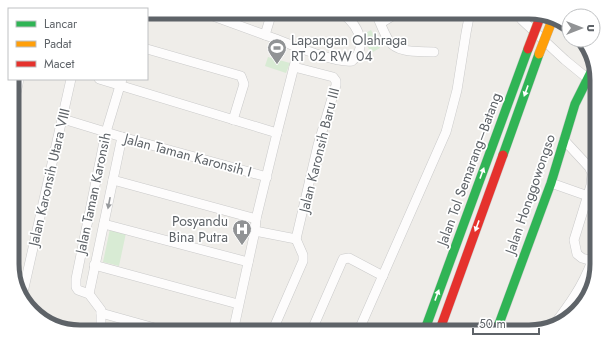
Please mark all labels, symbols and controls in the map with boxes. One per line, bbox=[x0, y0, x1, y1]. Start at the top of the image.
legend bbox=[8, 8, 148, 80]
north arrow bbox=[561, 8, 601, 48]
text: Lancar bbox=[44, 15, 78, 33]
text: U bbox=[583, 24, 599, 32]
place label: Lapangan Olahraga RT 02 RW 04 bbox=[291, 30, 407, 66]
text: Padat bbox=[44, 35, 72, 53]
sports icon: Lapangan Olahraga RT 02 RW 04 bbox=[266, 37, 288, 65]
text: Macet bbox=[44, 55, 74, 73]
one-way arrow bbox=[523, 85, 529, 97]
street label: Jalan Karonsih Baru III bbox=[293, 86, 344, 216]
street label: Jalan Tol Semarang–Batang bbox=[431, 90, 506, 250]
street label: Jalan Karonsih Utara VIII bbox=[23, 106, 75, 250]
street label: Jalan Taman Karonsih I bbox=[120, 128, 254, 182]
street label: Jalan Taman Karonsih bbox=[70, 131, 116, 257]
street label: Jalan Honggowongso bbox=[499, 131, 560, 259]
one-way arrow bbox=[480, 167, 486, 179]
one-way arrow bbox=[105, 196, 111, 209]
place label: Posyandu Bina Putra bbox=[169, 211, 228, 247]
hospital icon: Posyandu Bina Putra bbox=[231, 218, 253, 246]
one-way arrow bbox=[474, 221, 480, 233]
one-way arrow bbox=[435, 289, 441, 301]
scale bar bbox=[473, 310, 539, 336]
text: 50 m bbox=[479, 315, 506, 333]

